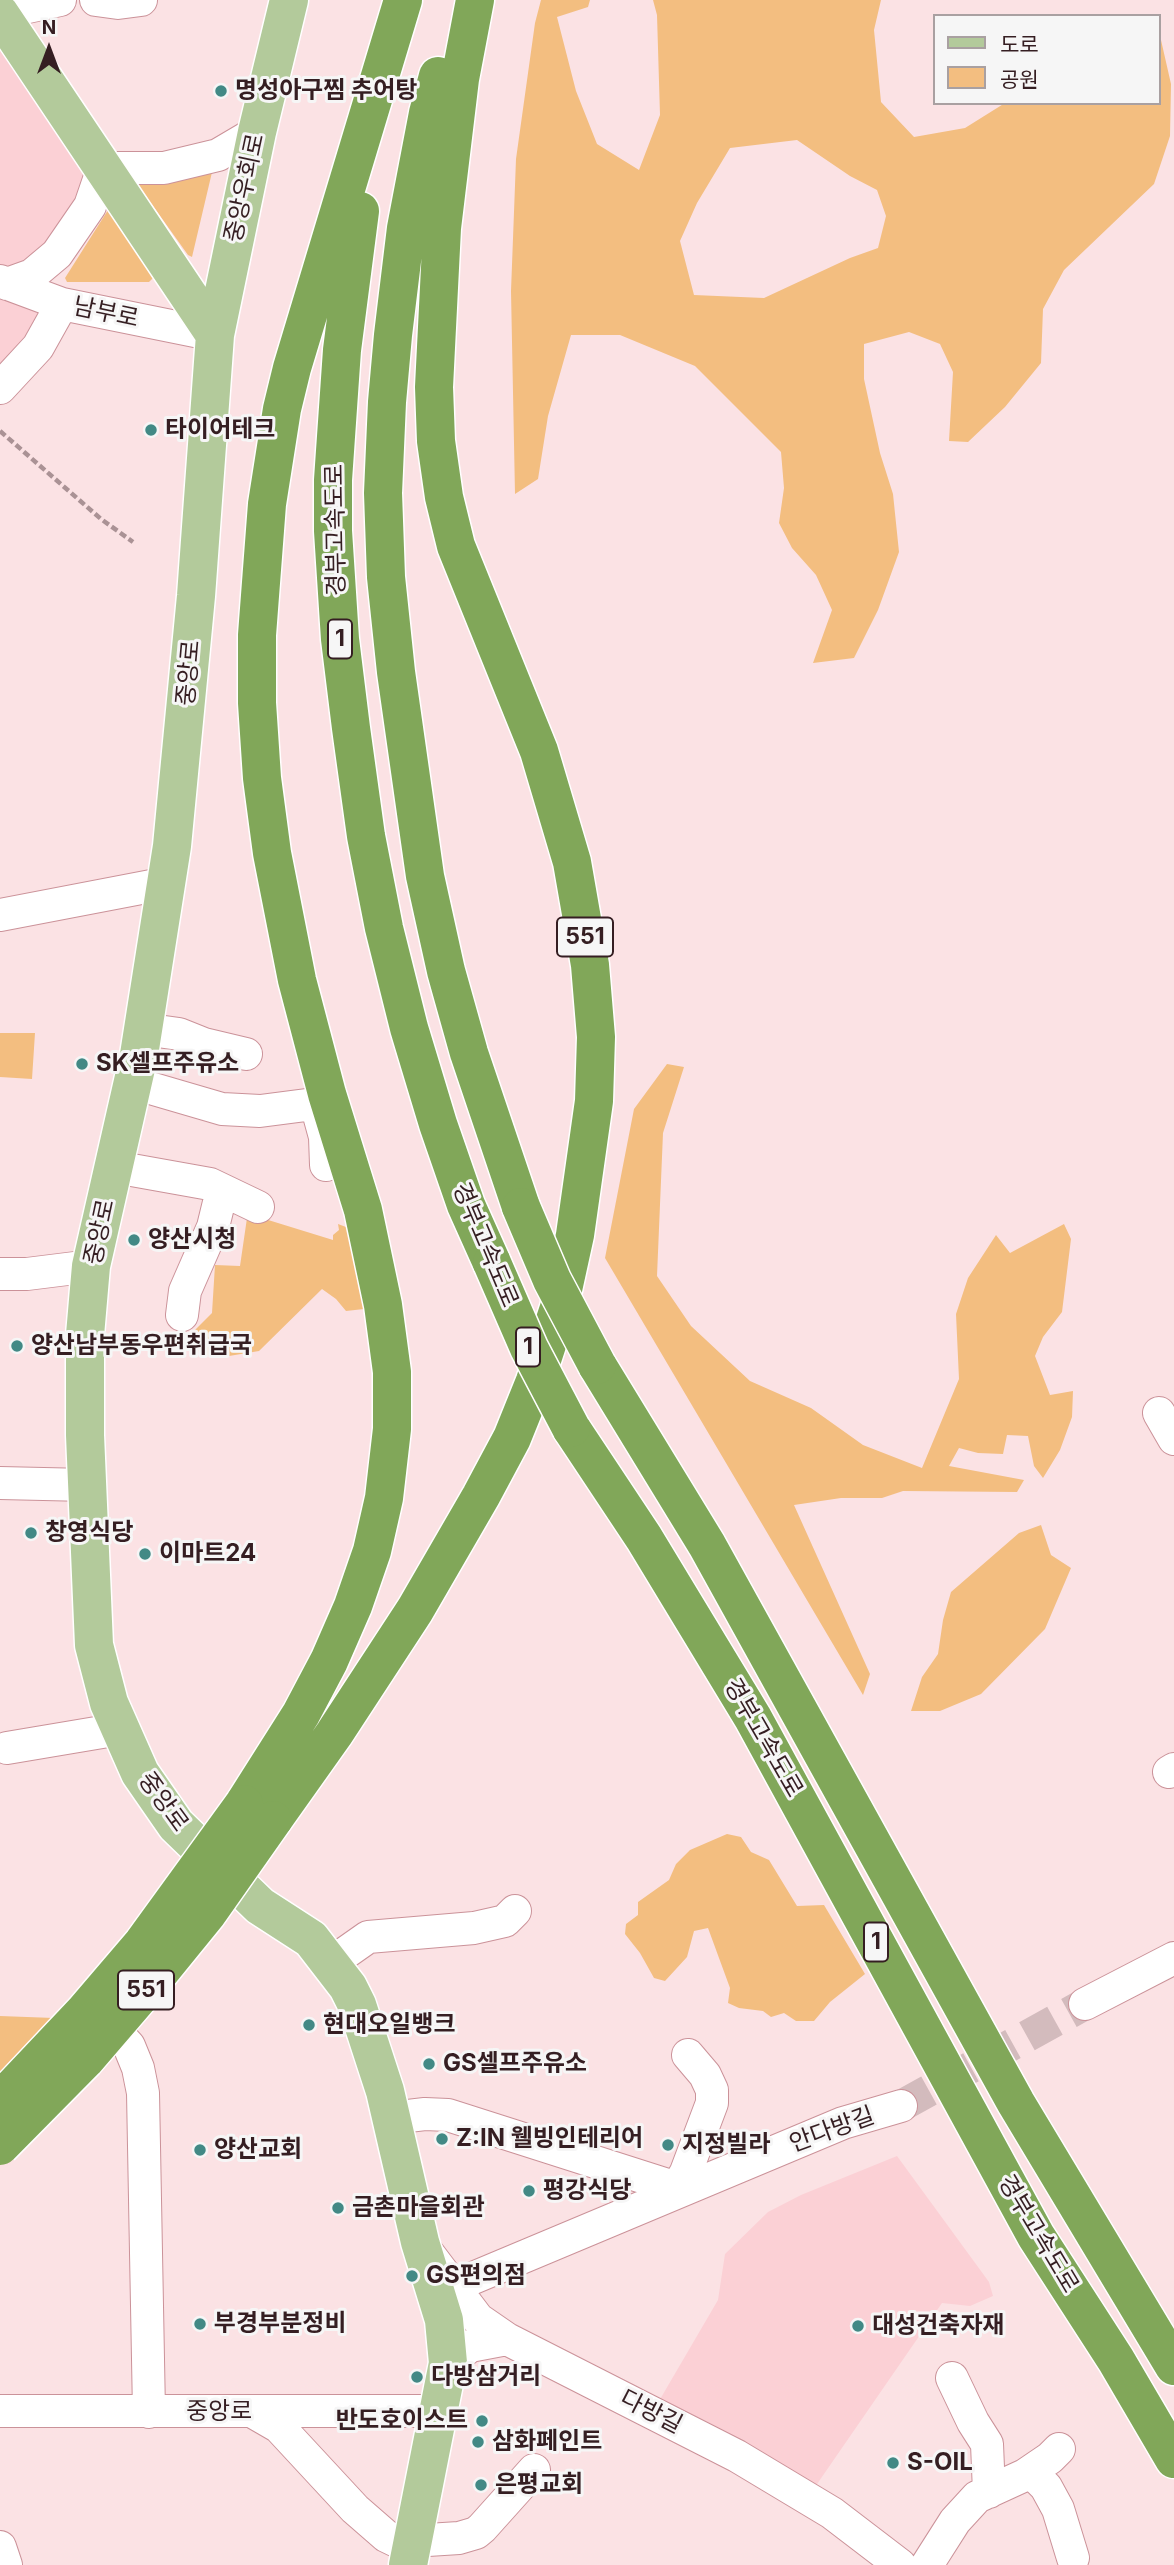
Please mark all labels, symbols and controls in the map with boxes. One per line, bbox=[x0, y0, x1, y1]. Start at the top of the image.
north arrow bbox=[14, 14, 84, 84]
legend bbox=[932, 14, 1160, 105]
text: N bbox=[42, 16, 56, 39]
text: 도로 bbox=[1000, 32, 1039, 57]
text: 공원 bbox=[1000, 67, 1039, 92]
place label: 명성아구찜 추어탕 bbox=[235, 77, 417, 105]
marker: 명성아구찜 추어탕 bbox=[213, 83, 229, 99]
street label: 중앙우회로 bbox=[219, 131, 271, 245]
street label: 남부로 bbox=[71, 292, 141, 334]
place label: 타이어테크 bbox=[165, 416, 275, 444]
marker: 타이어테크 bbox=[143, 422, 159, 438]
street label: 경부고속도로 bbox=[320, 464, 352, 596]
road number: 1 bbox=[328, 620, 352, 659]
street label: 중앙로 bbox=[172, 639, 206, 707]
road number: 551 bbox=[557, 918, 613, 956]
place label: SK셀프주유소 bbox=[96, 1050, 239, 1078]
marker: SK셀프주유소 bbox=[74, 1056, 90, 1072]
street label: 경부고속도로 bbox=[446, 1178, 524, 1312]
street label: 중앙로 bbox=[79, 1197, 121, 1267]
place label: 양산시청 bbox=[148, 1226, 236, 1254]
marker: 양산시청 bbox=[126, 1232, 142, 1248]
road number: 1 bbox=[516, 1328, 540, 1366]
place label: 양산남부동우편취급국 bbox=[31, 1332, 252, 1360]
marker: 양산남부동우편취급국 bbox=[9, 1338, 25, 1354]
place label: 창영식당 bbox=[45, 1519, 133, 1547]
marker: 창영식당 bbox=[23, 1525, 39, 1541]
place label: 이마트24 bbox=[159, 1540, 256, 1568]
marker: 이마트24 bbox=[137, 1546, 153, 1562]
street label: 경부고속도로 bbox=[717, 1673, 809, 1803]
street label: 중앙로 bbox=[132, 1767, 194, 1837]
road number: 1 bbox=[864, 1923, 888, 1962]
road number: 551 bbox=[118, 1970, 174, 2010]
place label: 현대오일뱅크 bbox=[323, 2011, 455, 2039]
marker: 현대오일뱅크 bbox=[301, 2017, 317, 2033]
place label: GS셀프주유소 bbox=[443, 2050, 587, 2078]
marker: GS셀프주유소 bbox=[421, 2056, 437, 2072]
street label: 안다방길 bbox=[786, 2101, 878, 2159]
place label: Z:IN 웰빙인테리어 bbox=[456, 2125, 643, 2153]
marker: Z:IN 웰빙인테리어 bbox=[434, 2131, 450, 2147]
place label: 지정빌라 bbox=[682, 2131, 770, 2159]
place label: 양산교회 bbox=[214, 2136, 302, 2164]
marker: 지정빌라 bbox=[660, 2137, 676, 2153]
marker: 양산교회 bbox=[192, 2142, 208, 2158]
street label: 경부고속도로 bbox=[992, 2170, 1084, 2298]
place label: 평강식당 bbox=[543, 2177, 631, 2205]
marker: 평강식당 bbox=[521, 2183, 537, 2199]
place label: 금촌마을회관 bbox=[352, 2194, 484, 2222]
marker: 금촌마을회관 bbox=[330, 2200, 346, 2216]
place label: GS편의점 bbox=[426, 2262, 526, 2290]
marker: GS편의점 bbox=[404, 2268, 420, 2284]
place label: 부경부분정비 bbox=[214, 2310, 346, 2338]
place label: 대성건축자재 bbox=[872, 2312, 1004, 2340]
marker: 부경부분정비 bbox=[192, 2316, 208, 2332]
marker: 대성건축자재 bbox=[850, 2318, 866, 2334]
place label: 다방삼거리 bbox=[431, 2363, 541, 2391]
marker: 다방삼거리 bbox=[409, 2369, 425, 2385]
street label: 다방길 bbox=[615, 2384, 687, 2440]
street label: 중앙로 bbox=[186, 2398, 252, 2426]
place label: 반도호이스트 bbox=[336, 2407, 468, 2435]
marker: 반도호이스트 bbox=[474, 2413, 490, 2429]
place label: 삼화페인트 bbox=[492, 2428, 602, 2456]
marker: 삼화페인트 bbox=[470, 2434, 486, 2450]
place label: S-OIL bbox=[907, 2449, 973, 2477]
marker: S-OIL bbox=[885, 2455, 901, 2471]
place label: 은평교회 bbox=[495, 2471, 583, 2499]
marker: 은평교회 bbox=[473, 2477, 489, 2493]

